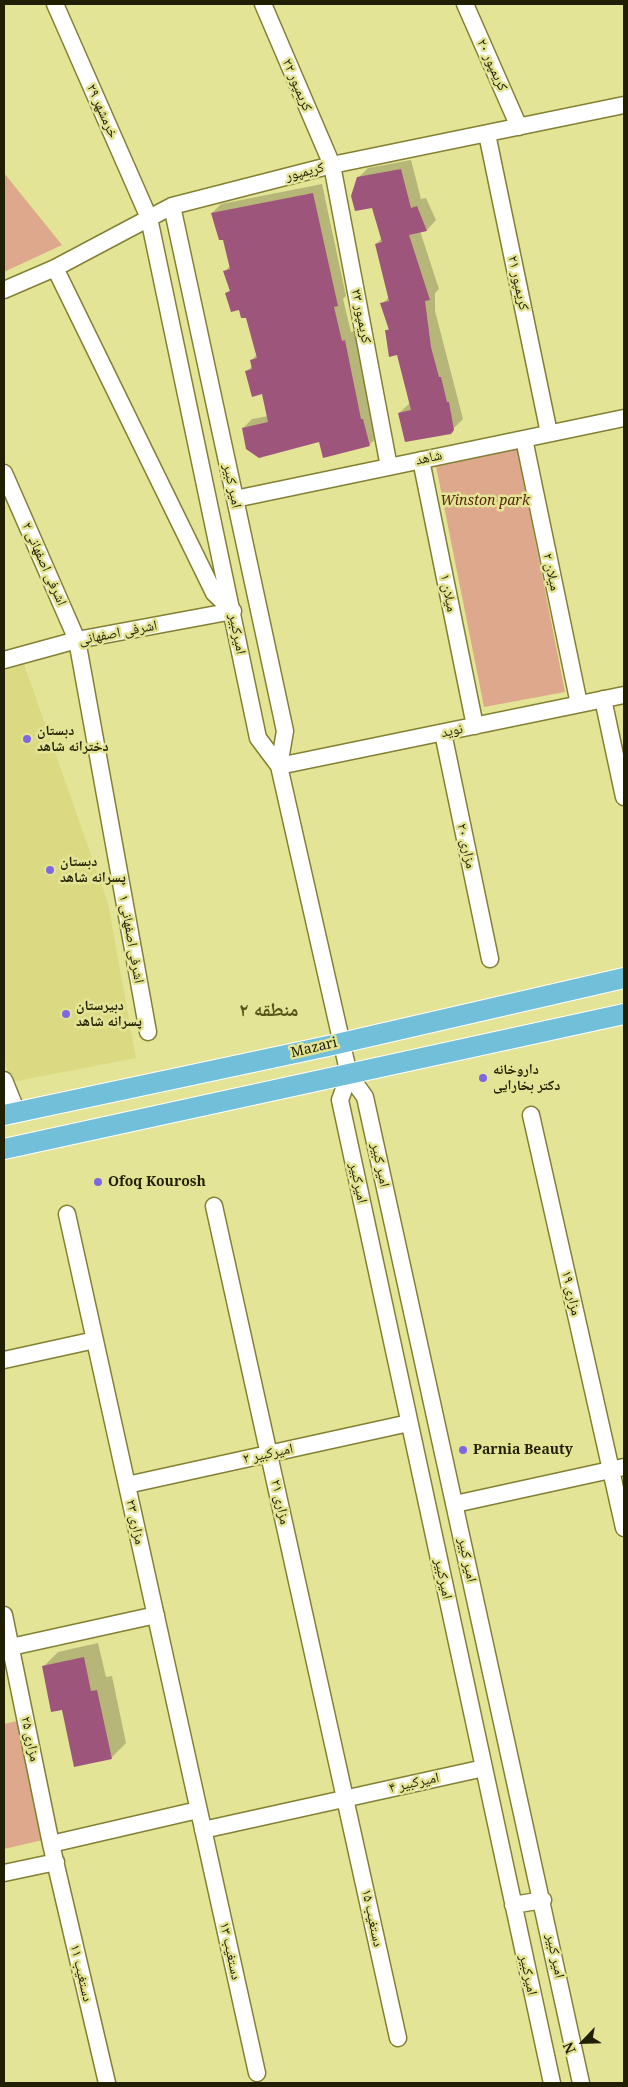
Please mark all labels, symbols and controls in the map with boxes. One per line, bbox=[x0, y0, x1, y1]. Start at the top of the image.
street label: کریمپور ۲۰ bbox=[473, 36, 511, 94]
street label: کریمپور ۲۲ bbox=[278, 56, 316, 114]
street label: خرمشهر ۲۹ bbox=[83, 81, 121, 141]
street label: کریمپور bbox=[284, 159, 326, 185]
street label: کریمپور ۲۱ bbox=[504, 254, 532, 312]
street label: کریمپور ۲۳ bbox=[347, 287, 375, 345]
street label: شاهد bbox=[414, 447, 444, 469]
street label: امیر کبیر bbox=[219, 462, 245, 510]
park label: Winston park bbox=[440, 493, 530, 509]
street label: اشرفی اصفهانی ۲ bbox=[18, 520, 70, 608]
street label: میلان ۲ bbox=[539, 552, 563, 592]
street label: میلان ۱ bbox=[436, 573, 460, 613]
street label: امیرکبیر bbox=[225, 612, 249, 656]
street label: اشرفی اصفهانی bbox=[77, 617, 159, 649]
street label: نوید bbox=[440, 721, 464, 741]
place label: دبستان دخترانه شاهد bbox=[37, 723, 109, 756]
marker: دبستان دخترانه شاهد bbox=[21, 733, 33, 745]
street label: مزاری ۲۰ bbox=[453, 822, 479, 870]
place label: دبستان پسرانه شاهد bbox=[60, 854, 126, 886]
marker: دبستان پسرانه شاهد bbox=[44, 864, 56, 876]
street label: اشرفی اصفهانی ۱ bbox=[115, 894, 147, 984]
place label: دبیرستان پسرانه شاهد bbox=[76, 998, 142, 1030]
district label: منطقه ۲ bbox=[240, 1000, 298, 1022]
marker: دبیرستان پسرانه شاهد bbox=[60, 1008, 72, 1020]
street label: Mazari bbox=[289, 1035, 339, 1061]
place label: داروخانه دکتر بخارایی bbox=[493, 1062, 560, 1094]
marker: داروخانه دکتر بخارایی bbox=[477, 1072, 489, 1084]
street label: امیر کبیر bbox=[367, 1141, 393, 1189]
street label: امیرکبیر bbox=[346, 1161, 370, 1205]
place label: Ofoq Kourosh bbox=[108, 1174, 206, 1190]
marker: Ofoq Kourosh bbox=[92, 1176, 104, 1188]
street label: مزاری ۱۹ bbox=[558, 1269, 584, 1317]
street label: امیرکبیر ۲ bbox=[241, 1440, 295, 1468]
place label: Parnia Beauty bbox=[473, 1442, 573, 1458]
marker: Parnia Beauty bbox=[457, 1444, 469, 1456]
street label: مزاری ۲۱ bbox=[267, 1478, 293, 1526]
street label: مزاری ۲۳ bbox=[122, 1498, 148, 1546]
street label: امیر کبیر bbox=[454, 1536, 480, 1584]
street label: امیرکبیر bbox=[431, 1557, 455, 1601]
street label: مزاری ۲۵ bbox=[17, 1715, 43, 1763]
street label: امیرکبیر ۴ bbox=[387, 1769, 441, 1797]
street label: دستغیب ۱۵ bbox=[358, 1888, 386, 1948]
street label: دستغیب ۱۳ bbox=[216, 1921, 244, 1981]
street label: امیر کبیر bbox=[542, 1932, 568, 1980]
street label: دستغیب ۱۱ bbox=[66, 1943, 96, 2003]
street label: امیرکبیر bbox=[516, 1953, 540, 1997]
north arrow bbox=[558, 2017, 608, 2067]
text: N bbox=[558, 2039, 580, 2057]

